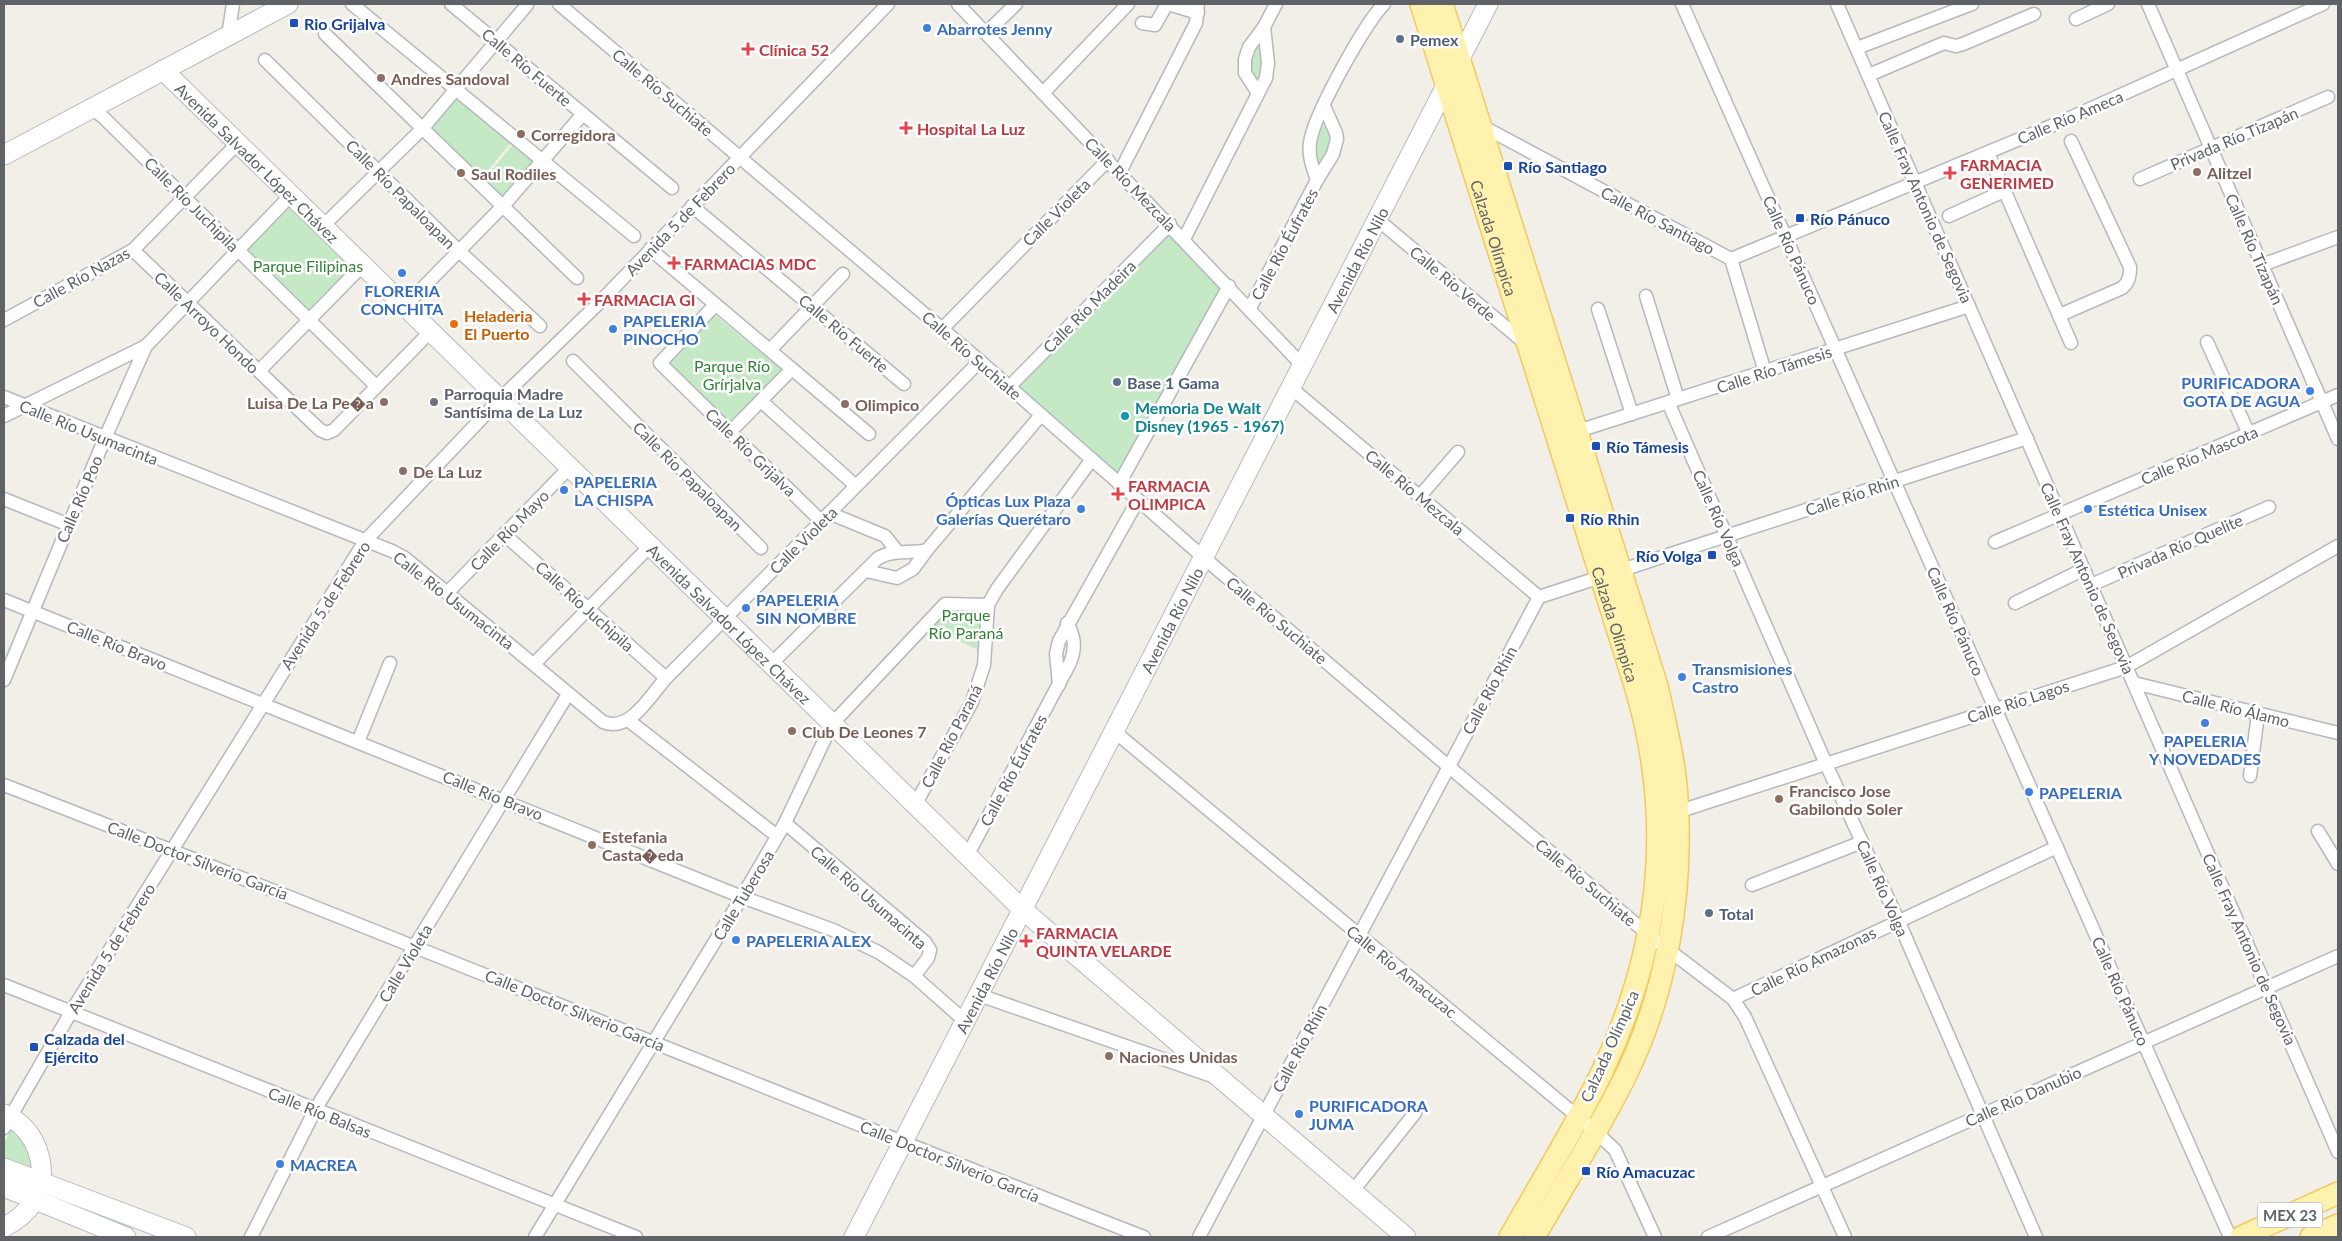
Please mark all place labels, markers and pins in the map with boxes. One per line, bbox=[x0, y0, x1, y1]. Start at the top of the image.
place label: Rio Grijalva bbox=[304, 14, 385, 33]
marker: Rio Grijalva bbox=[288, 17, 300, 29]
place label: Abarrotes Jenny bbox=[936, 19, 1053, 38]
marker: Abarrotes Jenny bbox=[921, 22, 933, 34]
place label: Pemex bbox=[1410, 30, 1459, 49]
marker: Pemex bbox=[1394, 33, 1406, 45]
place label: Clínica 52 bbox=[759, 40, 829, 59]
marker: Clínica 52 bbox=[741, 42, 755, 56]
place label: Andres Sandoval bbox=[390, 69, 510, 88]
marker: Andres Sandoval bbox=[375, 72, 387, 84]
place label: Hospital La Luz bbox=[917, 119, 1025, 138]
marker: Hospital La Luz bbox=[899, 121, 913, 135]
place label: Corregidora bbox=[531, 125, 616, 144]
marker: Corregidora bbox=[515, 128, 527, 140]
place label: FARMACIA GENERIMED bbox=[1960, 155, 2054, 192]
place label: Río Santiago bbox=[1518, 157, 1607, 176]
marker: Río Santiago bbox=[1502, 160, 1514, 172]
place label: Alitzel bbox=[2206, 163, 2252, 182]
place label: Saul Rodiles bbox=[471, 164, 556, 183]
marker: Alitzel bbox=[2191, 166, 2203, 178]
marker: Saul Rodiles bbox=[455, 167, 467, 179]
marker: FARMACIA GENERIMED bbox=[1944, 167, 1956, 179]
place label: Río Pánuco bbox=[1810, 209, 1890, 228]
marker: Río Pánuco bbox=[1794, 212, 1806, 224]
place label: FARMACIAS MDC bbox=[684, 254, 817, 273]
marker: FARMACIAS MDC bbox=[668, 257, 680, 269]
marker: FLORERIA CONCHITA bbox=[396, 267, 408, 279]
place label: FLORERIA CONCHITA bbox=[361, 281, 444, 318]
place label: FARMACIA GI bbox=[594, 290, 696, 309]
marker: FARMACIA GI bbox=[578, 293, 590, 305]
place label: Heladeria El Puerto bbox=[464, 306, 533, 343]
place label: PAPELERIA PINOCHO bbox=[623, 311, 707, 348]
marker: Heladeria El Puerto bbox=[448, 318, 460, 330]
marker: PAPELERIA PINOCHO bbox=[607, 323, 619, 335]
place label: Base 1 Gama bbox=[1127, 373, 1219, 392]
place label: PURIFICADORA GOTA DE AGUA bbox=[2181, 373, 2301, 410]
marker: Base 1 Gama bbox=[1111, 376, 1123, 388]
place label: Parroquia Madre Santísima de La Luz bbox=[444, 384, 583, 421]
marker: PURIFICADORA GOTA DE AGUA bbox=[2304, 385, 2316, 397]
place label: Luisa De La Pe�a bbox=[247, 393, 374, 412]
place label: Olimpico bbox=[855, 395, 919, 414]
marker: Luisa De La Pe�a bbox=[378, 396, 390, 408]
marker: Parroquia Madre Santísima de La Luz bbox=[428, 396, 440, 408]
marker: Olimpico bbox=[839, 398, 851, 410]
place label: Memoria De Walt Disney (1965 - 1967) bbox=[1135, 398, 1284, 435]
marker: Memoria De Walt Disney (1965 - 1967) bbox=[1119, 410, 1131, 422]
place label: Río Támesis bbox=[1606, 437, 1689, 456]
marker: Río Támesis bbox=[1590, 440, 1602, 452]
place label: De La Luz bbox=[413, 462, 482, 481]
marker: De La Luz bbox=[397, 465, 409, 477]
place label: PAPELERIA LA CHISPA bbox=[574, 472, 658, 509]
place label: FARMACIA OLIMPICA bbox=[1128, 476, 1211, 513]
marker: PAPELERIA LA CHISPA bbox=[558, 484, 570, 496]
marker: FARMACIA OLIMPICA bbox=[1112, 488, 1124, 500]
place label: Ópticas Lux Plaza Galerías Querétaro bbox=[936, 491, 1071, 528]
place label: Estética Unisex bbox=[2098, 500, 2208, 519]
marker: Ópticas Lux Plaza Galerías Querétaro bbox=[1075, 503, 1087, 515]
marker: Estética Unisex bbox=[2082, 503, 2094, 515]
place label: Río Rhin bbox=[1580, 509, 1640, 528]
marker: Río Rhin bbox=[1564, 512, 1576, 524]
place label: Río Volga bbox=[1636, 546, 1702, 565]
marker: Río Volga bbox=[1706, 549, 1718, 561]
place label: PAPELERIA SIN NOMBRE bbox=[756, 590, 856, 627]
marker: PAPELERIA SIN NOMBRE bbox=[740, 602, 752, 614]
place label: Transmisiones Castro bbox=[1692, 659, 1792, 696]
marker: Transmisiones Castro bbox=[1676, 671, 1688, 683]
marker: PAPELERIA Y NOVEDADES bbox=[2199, 717, 2211, 729]
place label: Club De Leones 7 bbox=[802, 722, 926, 741]
marker: Club De Leones 7 bbox=[786, 725, 798, 737]
place label: PAPELERIA Y NOVEDADES bbox=[2148, 731, 2261, 768]
place label: Francisco Jose Gabilondo Soler bbox=[1789, 781, 1903, 818]
place label: PAPELERIA bbox=[2039, 783, 2123, 802]
marker: PAPELERIA bbox=[2023, 786, 2035, 798]
marker: Francisco Jose Gabilondo Soler bbox=[1773, 793, 1785, 805]
place label: Estefania Casta�eda bbox=[602, 827, 684, 864]
marker: Estefania Casta�eda bbox=[586, 839, 598, 851]
place label: Total bbox=[1719, 904, 1754, 923]
marker: Total bbox=[1703, 907, 1715, 919]
place label: FARMACIA QUINTA VELARDE bbox=[1036, 923, 1172, 960]
place label: PAPELERIA ALEX bbox=[746, 931, 871, 950]
marker: PAPELERIA ALEX bbox=[730, 934, 742, 946]
marker: FARMACIA QUINTA VELARDE bbox=[1020, 935, 1032, 947]
place label: Calzada del Ejército bbox=[44, 1029, 125, 1066]
marker: Calzada del Ejército bbox=[28, 1041, 40, 1053]
place label: Naciones Unidas bbox=[1119, 1047, 1238, 1066]
marker: Naciones Unidas bbox=[1103, 1050, 1115, 1062]
place label: PURIFICADORA JUMA bbox=[1309, 1096, 1429, 1133]
marker: PURIFICADORA JUMA bbox=[1293, 1108, 1305, 1120]
place label: MACREA bbox=[290, 1155, 358, 1174]
marker: MACREA bbox=[274, 1158, 286, 1170]
place label: Río Amacuzac bbox=[1596, 1162, 1696, 1181]
marker: Río Amacuzac bbox=[1580, 1165, 1592, 1177]

